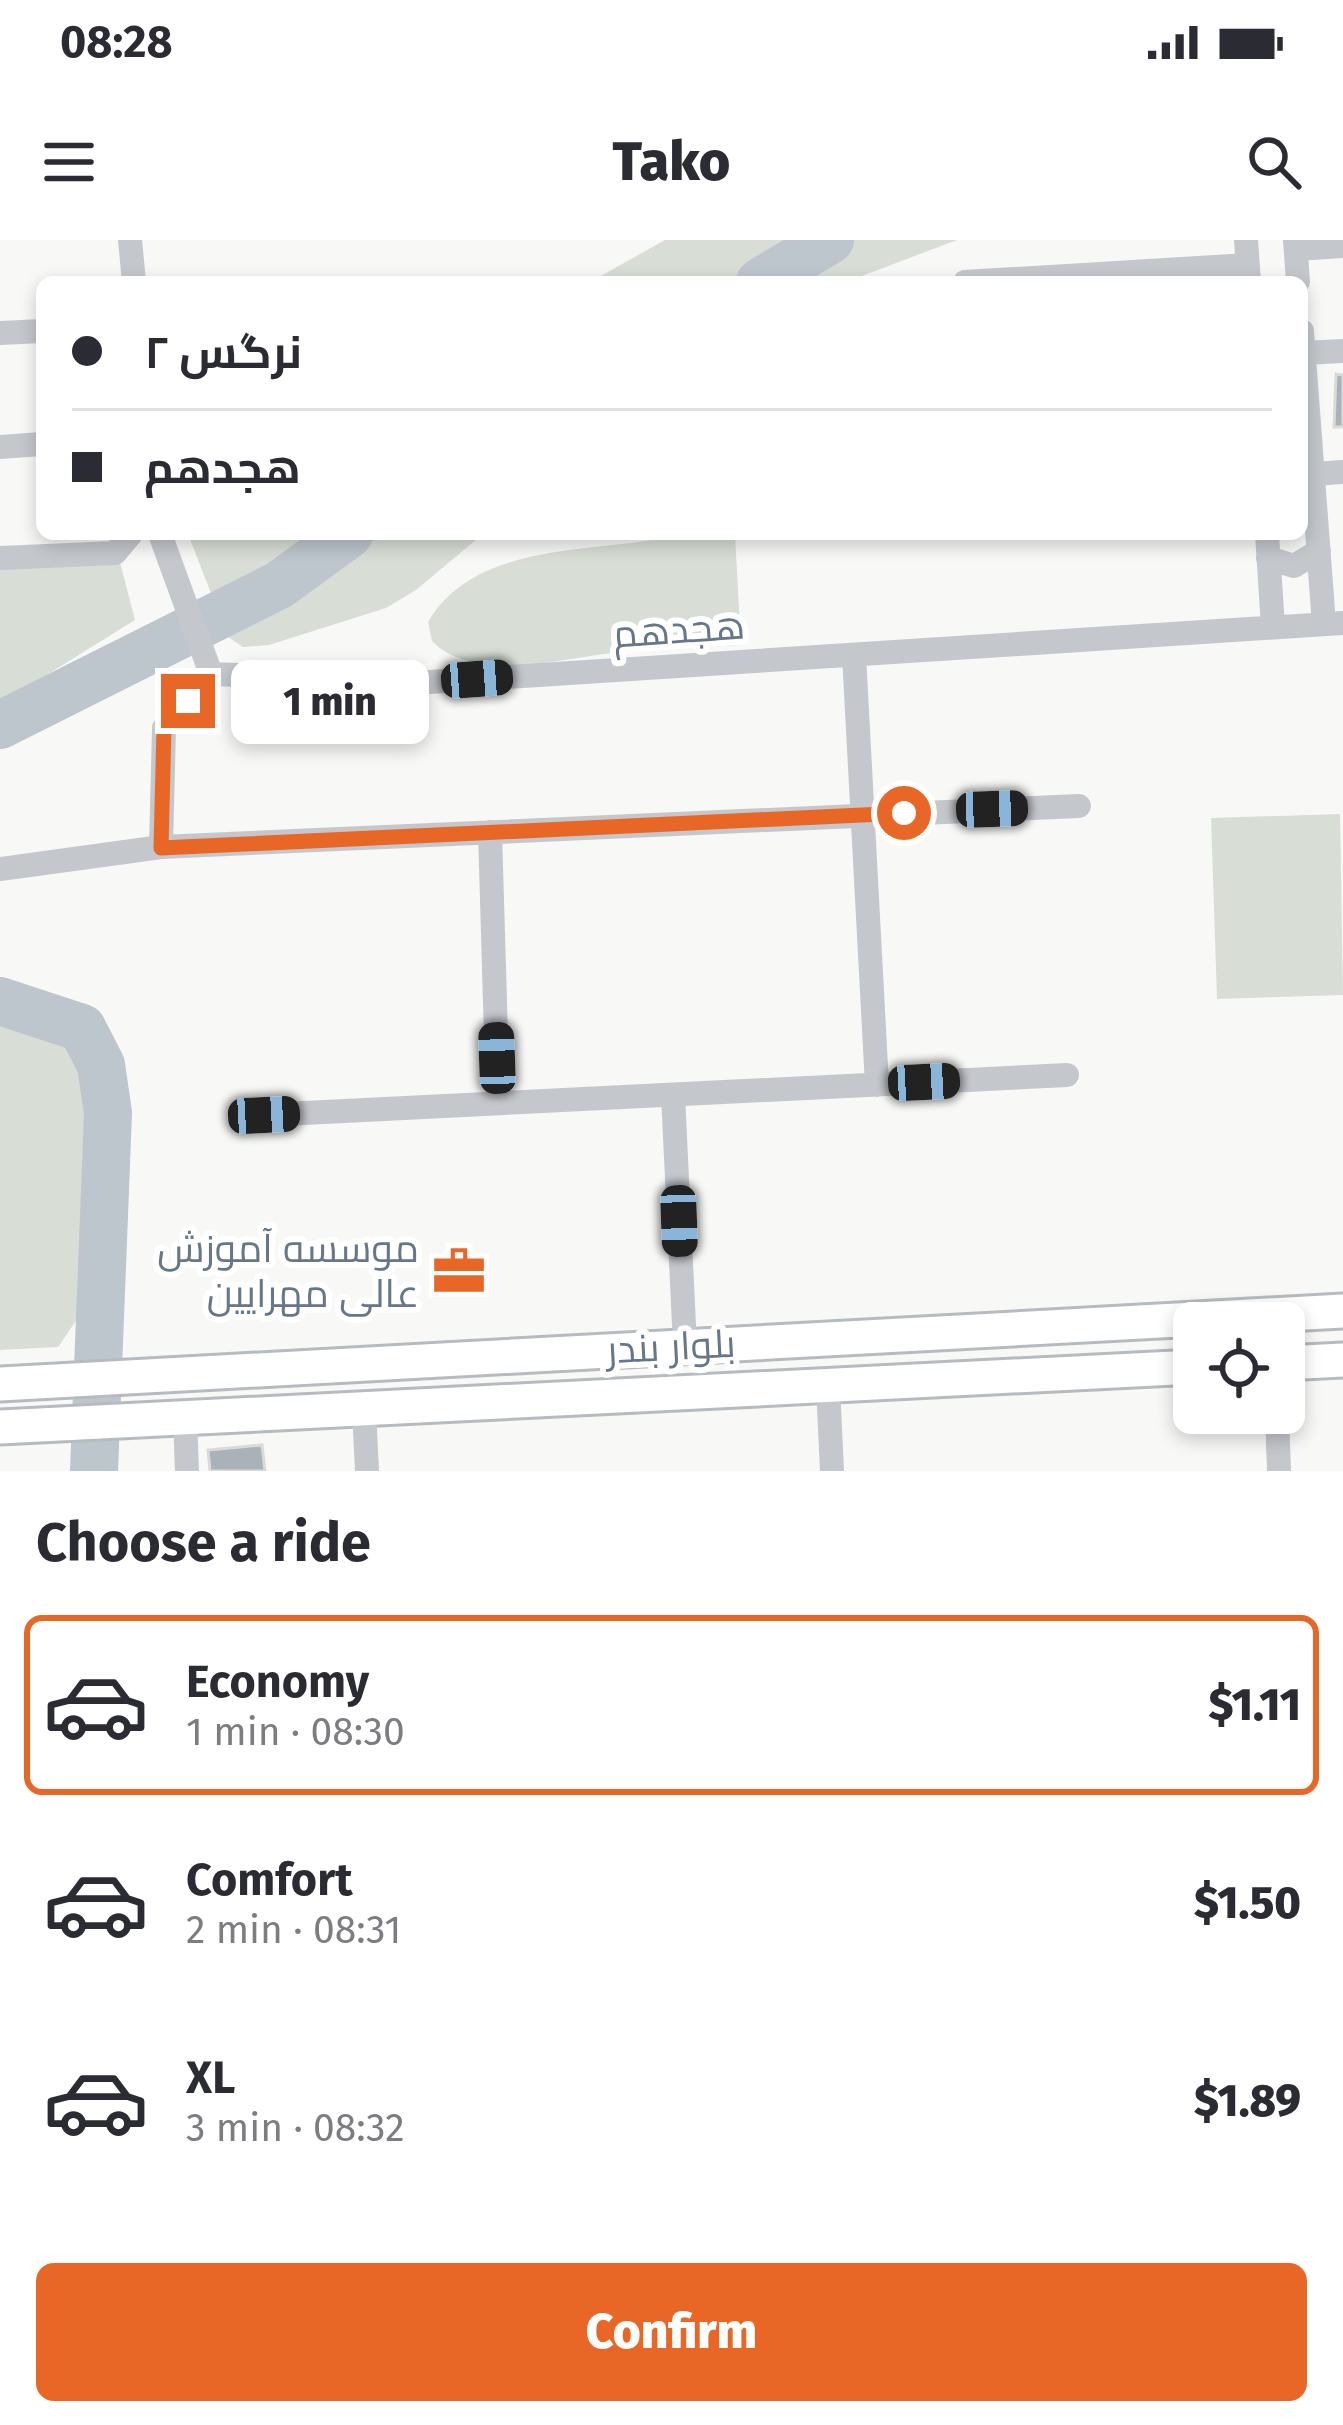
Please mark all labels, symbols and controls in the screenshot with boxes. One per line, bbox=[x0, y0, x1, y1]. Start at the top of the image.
text: 08:28 bbox=[60, 15, 173, 69]
icon: menu bbox=[36, 129, 102, 195]
icon: search bbox=[1241, 129, 1307, 195]
text: Tako bbox=[613, 130, 730, 194]
text: نرگس ۲ bbox=[144, 326, 302, 380]
text: هجدهم bbox=[144, 441, 301, 495]
street label: هجدهم bbox=[611, 602, 747, 661]
callout: 1 min bbox=[230, 659, 428, 743]
car bbox=[440, 659, 514, 699]
route end bbox=[161, 674, 215, 728]
text: 1 min bbox=[283, 679, 377, 725]
route start bbox=[877, 786, 931, 840]
car bbox=[955, 790, 1029, 828]
car bbox=[478, 1021, 516, 1095]
car bbox=[887, 1062, 961, 1102]
car bbox=[227, 1095, 301, 1135]
car bbox=[660, 1184, 698, 1258]
place label: موسسه آموزش عالی مهرایین bbox=[157, 1226, 419, 1317]
office icon: موسسه آموزش عالی مهرایین bbox=[430, 1242, 488, 1300]
map controls bbox=[1173, 1302, 1305, 1434]
button: locate bbox=[1173, 1302, 1305, 1434]
street label: بلوار بندر bbox=[603, 1321, 737, 1373]
text: Choose a ride bbox=[36, 1511, 371, 1575]
icon: car bbox=[42, 1651, 150, 1759]
text: Economy bbox=[186, 1655, 369, 1709]
text: $1.11 bbox=[1208, 1678, 1301, 1732]
text: 1 min · 08:30 bbox=[186, 1709, 405, 1755]
icon: car bbox=[42, 1849, 150, 1957]
text: Comfort bbox=[186, 1853, 353, 1907]
text: $1.50 bbox=[1194, 1876, 1301, 1930]
text: 2 min · 08:31 bbox=[186, 1907, 401, 1953]
icon: car bbox=[42, 2047, 150, 2155]
text: XL bbox=[186, 2051, 235, 2105]
text: $1.89 bbox=[1194, 2074, 1301, 2128]
text: 3 min · 08:32 bbox=[186, 2105, 404, 2151]
button: Confirm bbox=[36, 2263, 1307, 2401]

